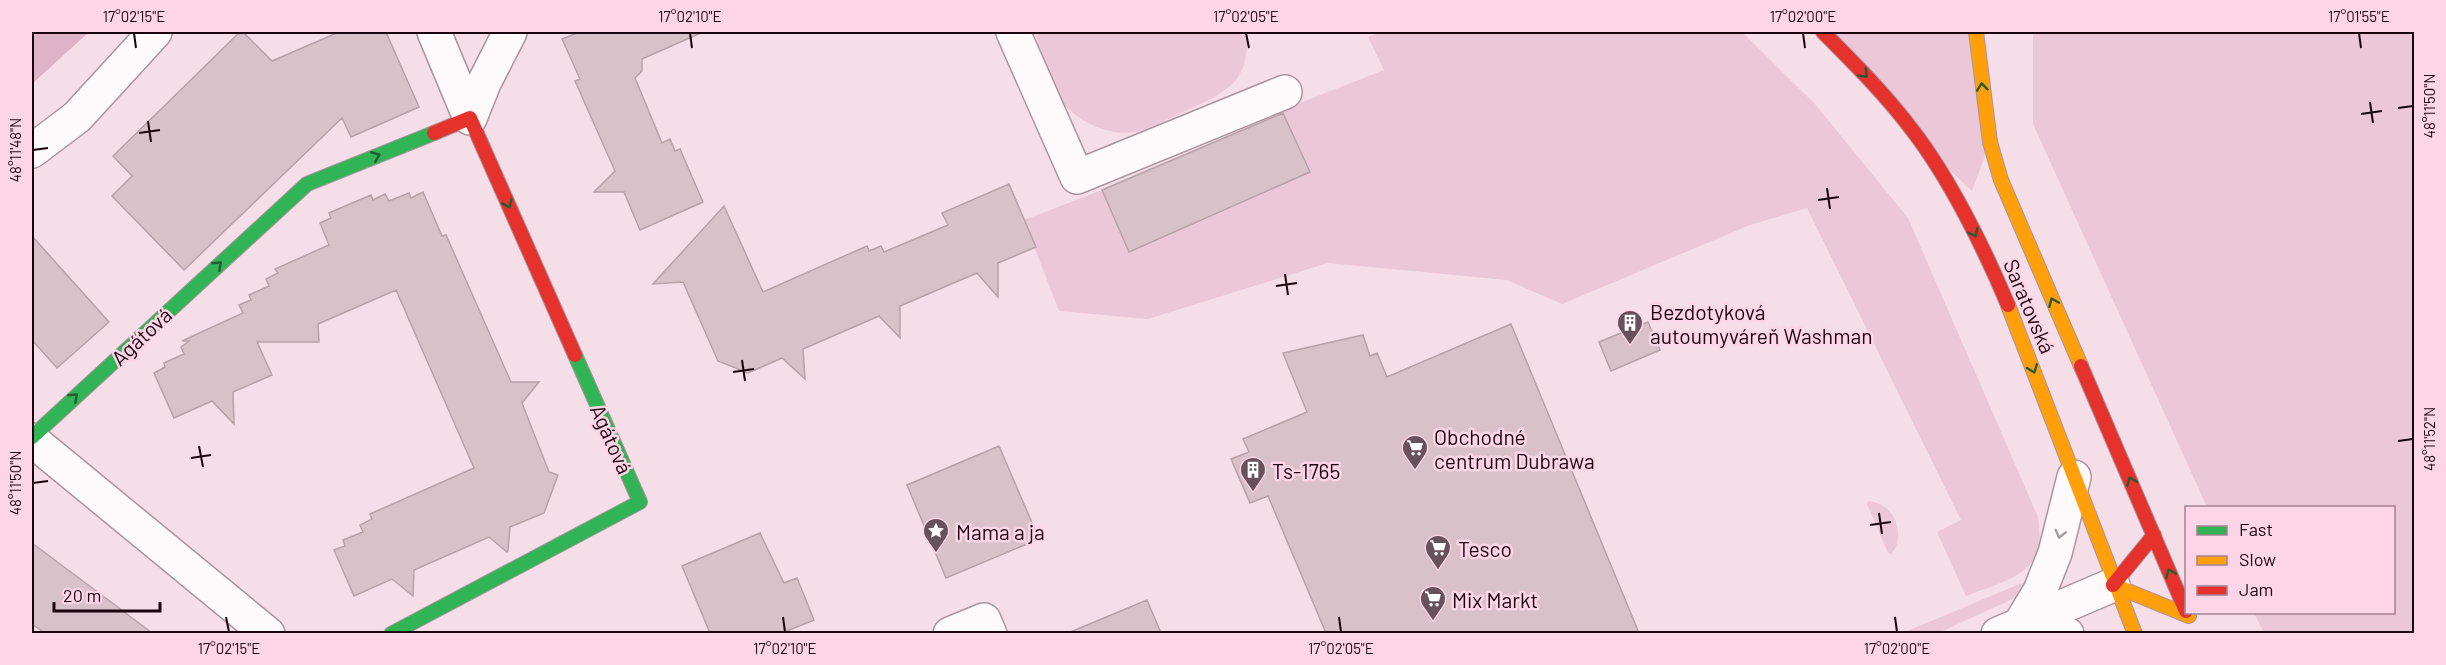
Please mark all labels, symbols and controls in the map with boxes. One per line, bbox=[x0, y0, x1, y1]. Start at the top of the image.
text: 17°02'15"E bbox=[103, 7, 165, 25]
text: 17°02'10"E bbox=[658, 7, 722, 25]
text: 17°02'05"E bbox=[1213, 7, 1279, 25]
text: 17°02'00"E bbox=[1770, 7, 1836, 25]
text: 17°01'55"E bbox=[2328, 7, 2390, 25]
one-way arrow bbox=[1857, 67, 1868, 77]
text: 48°11'50"N bbox=[2420, 74, 2438, 138]
one-way arrow bbox=[1976, 82, 1989, 91]
text: 48°11'48"N bbox=[6, 118, 24, 182]
one-way arrow bbox=[370, 151, 381, 163]
one-way arrow bbox=[501, 197, 513, 208]
one-way arrow bbox=[1967, 227, 1979, 238]
street label: Saratovská bbox=[1999, 255, 2061, 357]
one-way arrow bbox=[211, 261, 222, 272]
one-way arrow bbox=[2048, 297, 2060, 308]
place label: Bezdotyková autoumyváreň Washman bbox=[1650, 299, 1873, 348]
street label: Agátová bbox=[106, 302, 176, 370]
building icon: Bezdotyková autoumyváreň Washman bbox=[1615, 308, 1645, 346]
one-way arrow bbox=[2026, 363, 2039, 373]
one-way arrow bbox=[68, 393, 78, 404]
street label: Agátová bbox=[586, 401, 638, 477]
text: 48°11'52"N bbox=[2420, 407, 2438, 471]
place label: Obchodné centrum Dubrawa bbox=[1434, 424, 1595, 473]
supermarket icon: Obchodné centrum Dubrawa bbox=[1400, 433, 1430, 471]
text: 48°11'50"N bbox=[6, 451, 24, 515]
building icon: Ts-1765 bbox=[1238, 455, 1268, 493]
place label: Ts-1765 bbox=[1272, 458, 1340, 483]
one-way arrow bbox=[2126, 476, 2138, 487]
legend bbox=[2185, 506, 2395, 614]
place icon: Mama a ja bbox=[921, 516, 951, 554]
text: Fast bbox=[2239, 518, 2273, 540]
place label: Mama a ja bbox=[956, 519, 1045, 544]
one-way arrow bbox=[2054, 529, 2067, 539]
supermarket icon: Tesco bbox=[1423, 533, 1453, 571]
place label: Tesco bbox=[1458, 536, 1512, 561]
text: Slow bbox=[2239, 548, 2276, 570]
one-way arrow bbox=[2165, 568, 2177, 579]
scale bar bbox=[54, 575, 160, 613]
text: Jam bbox=[2239, 578, 2273, 600]
text: 20 m bbox=[63, 584, 101, 606]
supermarket icon: Mix Markt bbox=[1418, 584, 1448, 622]
place label: Mix Markt bbox=[1452, 587, 1538, 612]
text: 17°02'15"E bbox=[198, 639, 260, 657]
text: 17°02'10"E bbox=[753, 639, 817, 657]
text: 17°02'05"E bbox=[1308, 639, 1374, 657]
text: 17°02'00"E bbox=[1864, 639, 1930, 657]

